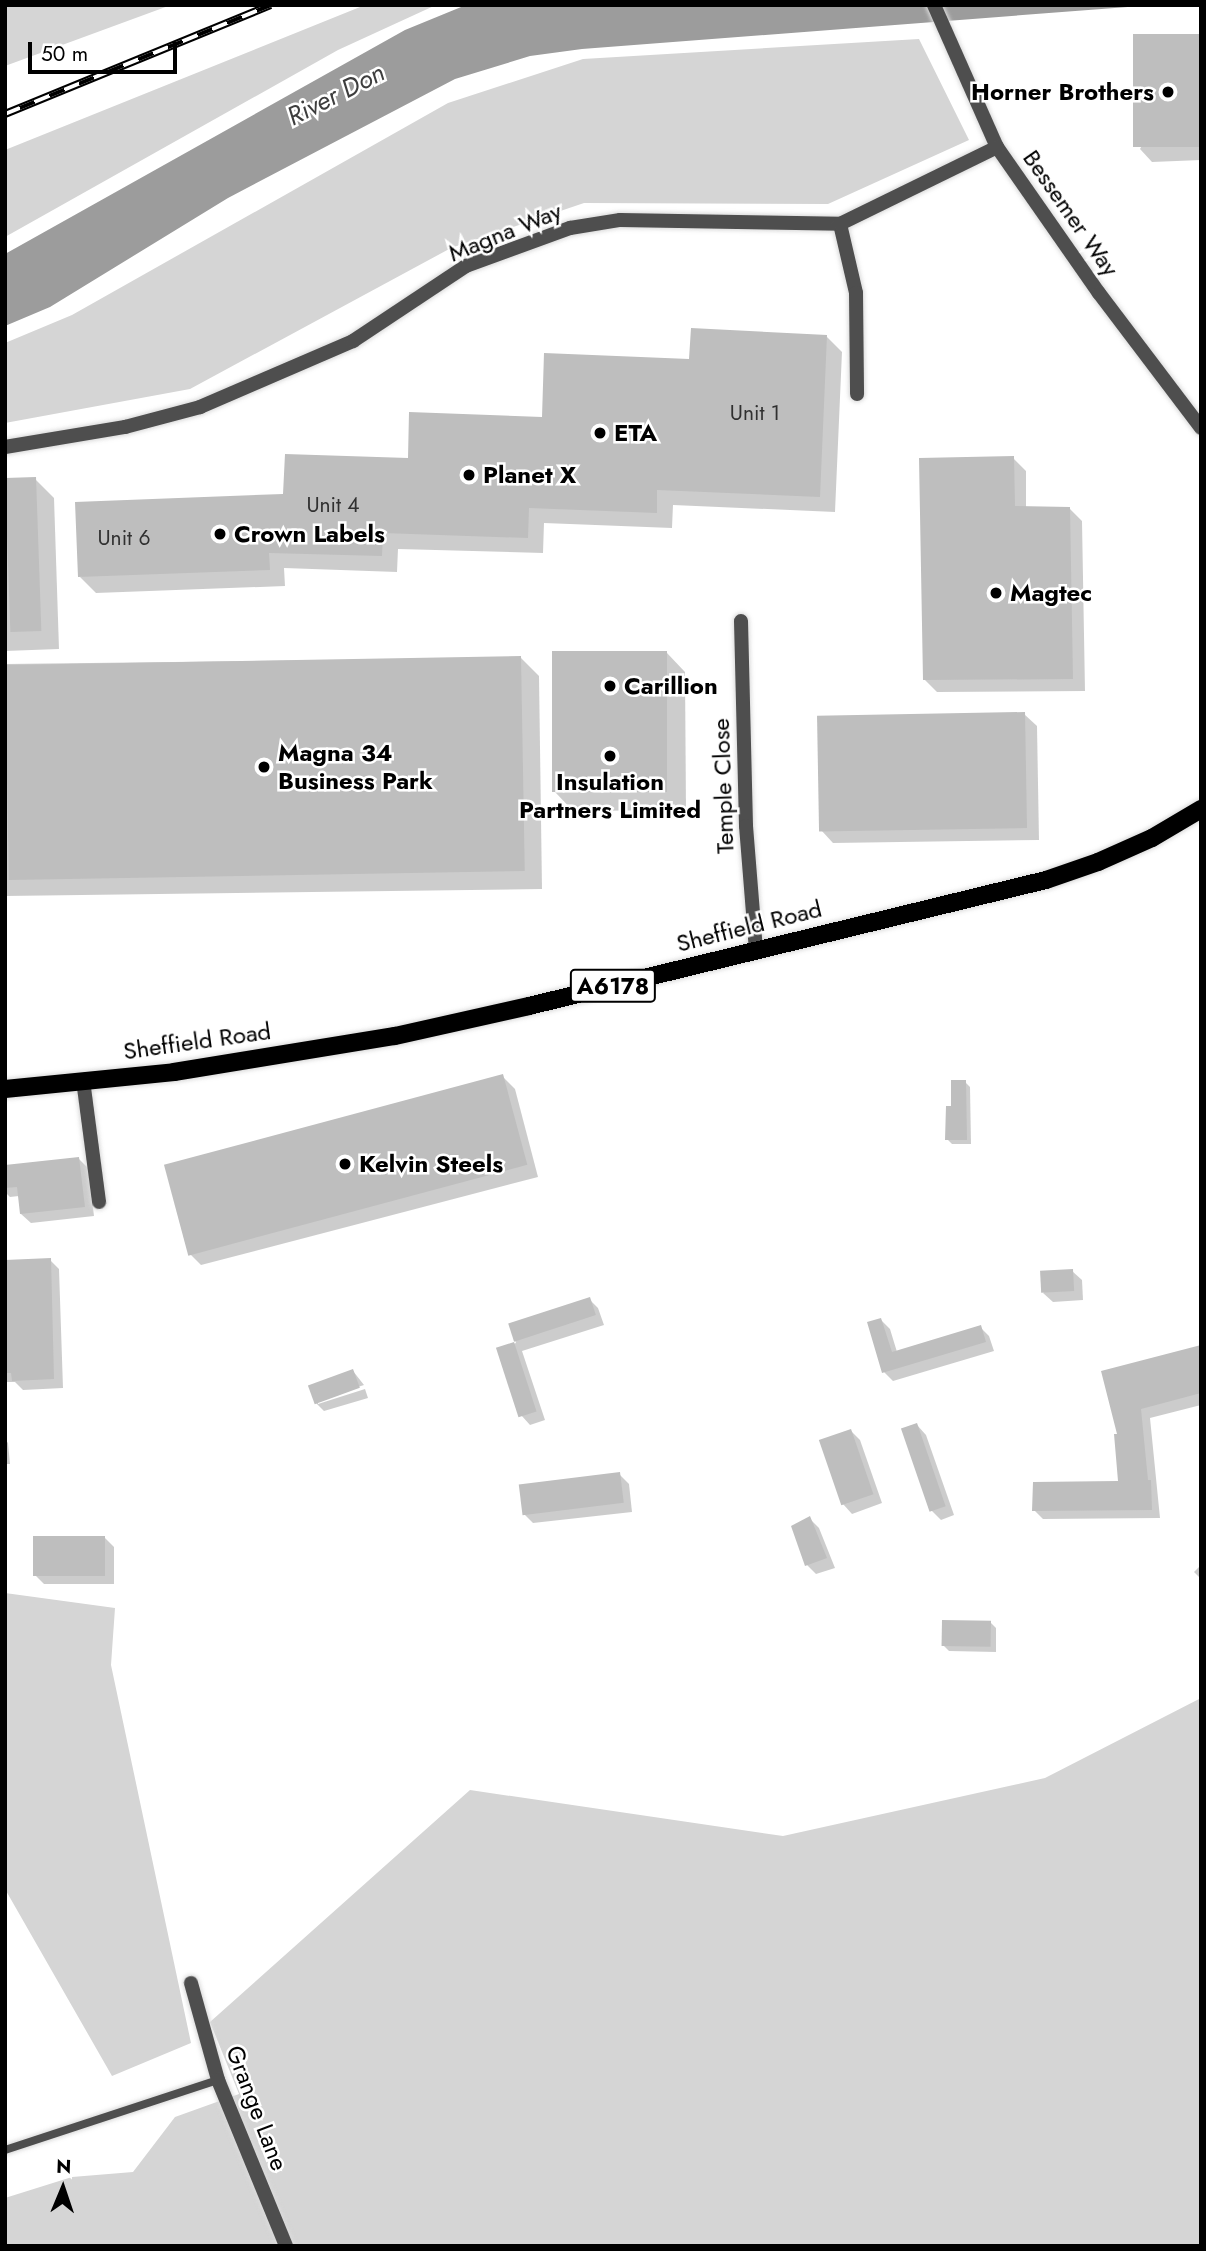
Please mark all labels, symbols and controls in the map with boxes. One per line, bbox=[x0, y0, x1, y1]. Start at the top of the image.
scale bar bbox=[32, 28, 180, 72]
text: 50 m bbox=[41, 39, 88, 69]
water label: River Don bbox=[282, 57, 390, 133]
place label: Horner Brothers bbox=[971, 78, 1154, 106]
marker: Horner Brothers bbox=[1160, 84, 1176, 100]
street label: Bessemer Way bbox=[1017, 144, 1125, 282]
street label: Magna Way bbox=[444, 196, 566, 268]
house number: Unit 1 bbox=[730, 400, 780, 426]
place label: ETA bbox=[614, 419, 657, 447]
marker: ETA bbox=[592, 425, 608, 441]
place label: Planet X bbox=[483, 461, 576, 489]
marker: Planet X bbox=[461, 467, 477, 483]
house number: Unit 4 bbox=[306, 492, 360, 518]
place label: Crown Labels bbox=[234, 520, 385, 548]
house number: Unit 6 bbox=[97, 525, 151, 551]
marker: Crown Labels bbox=[212, 526, 228, 542]
place label: Magtec bbox=[1010, 579, 1092, 607]
marker: Magtec bbox=[988, 585, 1004, 601]
place label: Carillion bbox=[624, 672, 718, 700]
marker: Carillion bbox=[602, 678, 618, 694]
street label: Temple Close bbox=[706, 718, 740, 854]
place label: Magna 34 Business Park bbox=[278, 739, 433, 795]
marker: Insulation Partners Limited bbox=[602, 748, 618, 764]
marker: Magna 34 Business Park bbox=[256, 759, 272, 775]
place label: Insulation Partners Limited bbox=[519, 768, 701, 824]
street label: Sheffield Road bbox=[673, 894, 825, 958]
road number: A6178 bbox=[569, 967, 657, 1006]
street label: Sheffield Road bbox=[121, 1016, 273, 1066]
place label: Kelvin Steels bbox=[359, 1150, 503, 1178]
marker: Kelvin Steels bbox=[337, 1156, 353, 1172]
street label: Grange Lane bbox=[220, 2041, 294, 2175]
north arrow bbox=[28, 2153, 98, 2223]
text: N bbox=[56, 2153, 72, 2180]

